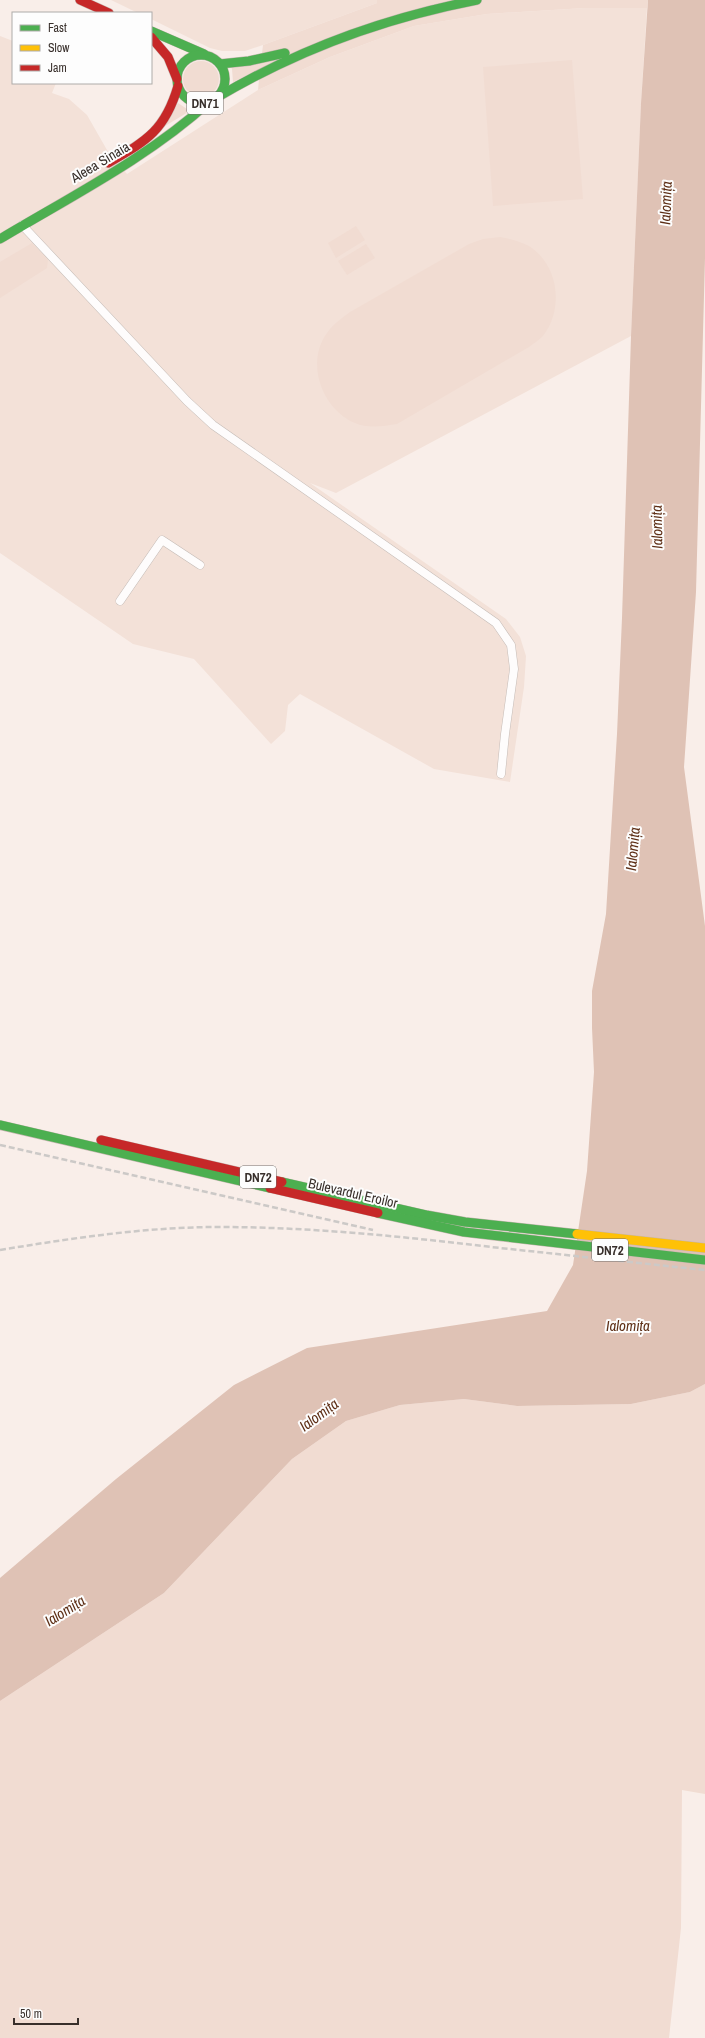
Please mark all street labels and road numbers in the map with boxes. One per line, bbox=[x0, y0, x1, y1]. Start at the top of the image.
road number: DN71 bbox=[187, 92, 223, 114]
street label: Aleea Sinaia bbox=[66, 137, 133, 187]
road number: DN72 bbox=[240, 1166, 276, 1188]
street label: Bulevardul Eroilor bbox=[307, 1174, 400, 1212]
road number: DN72 bbox=[592, 1239, 628, 1261]

